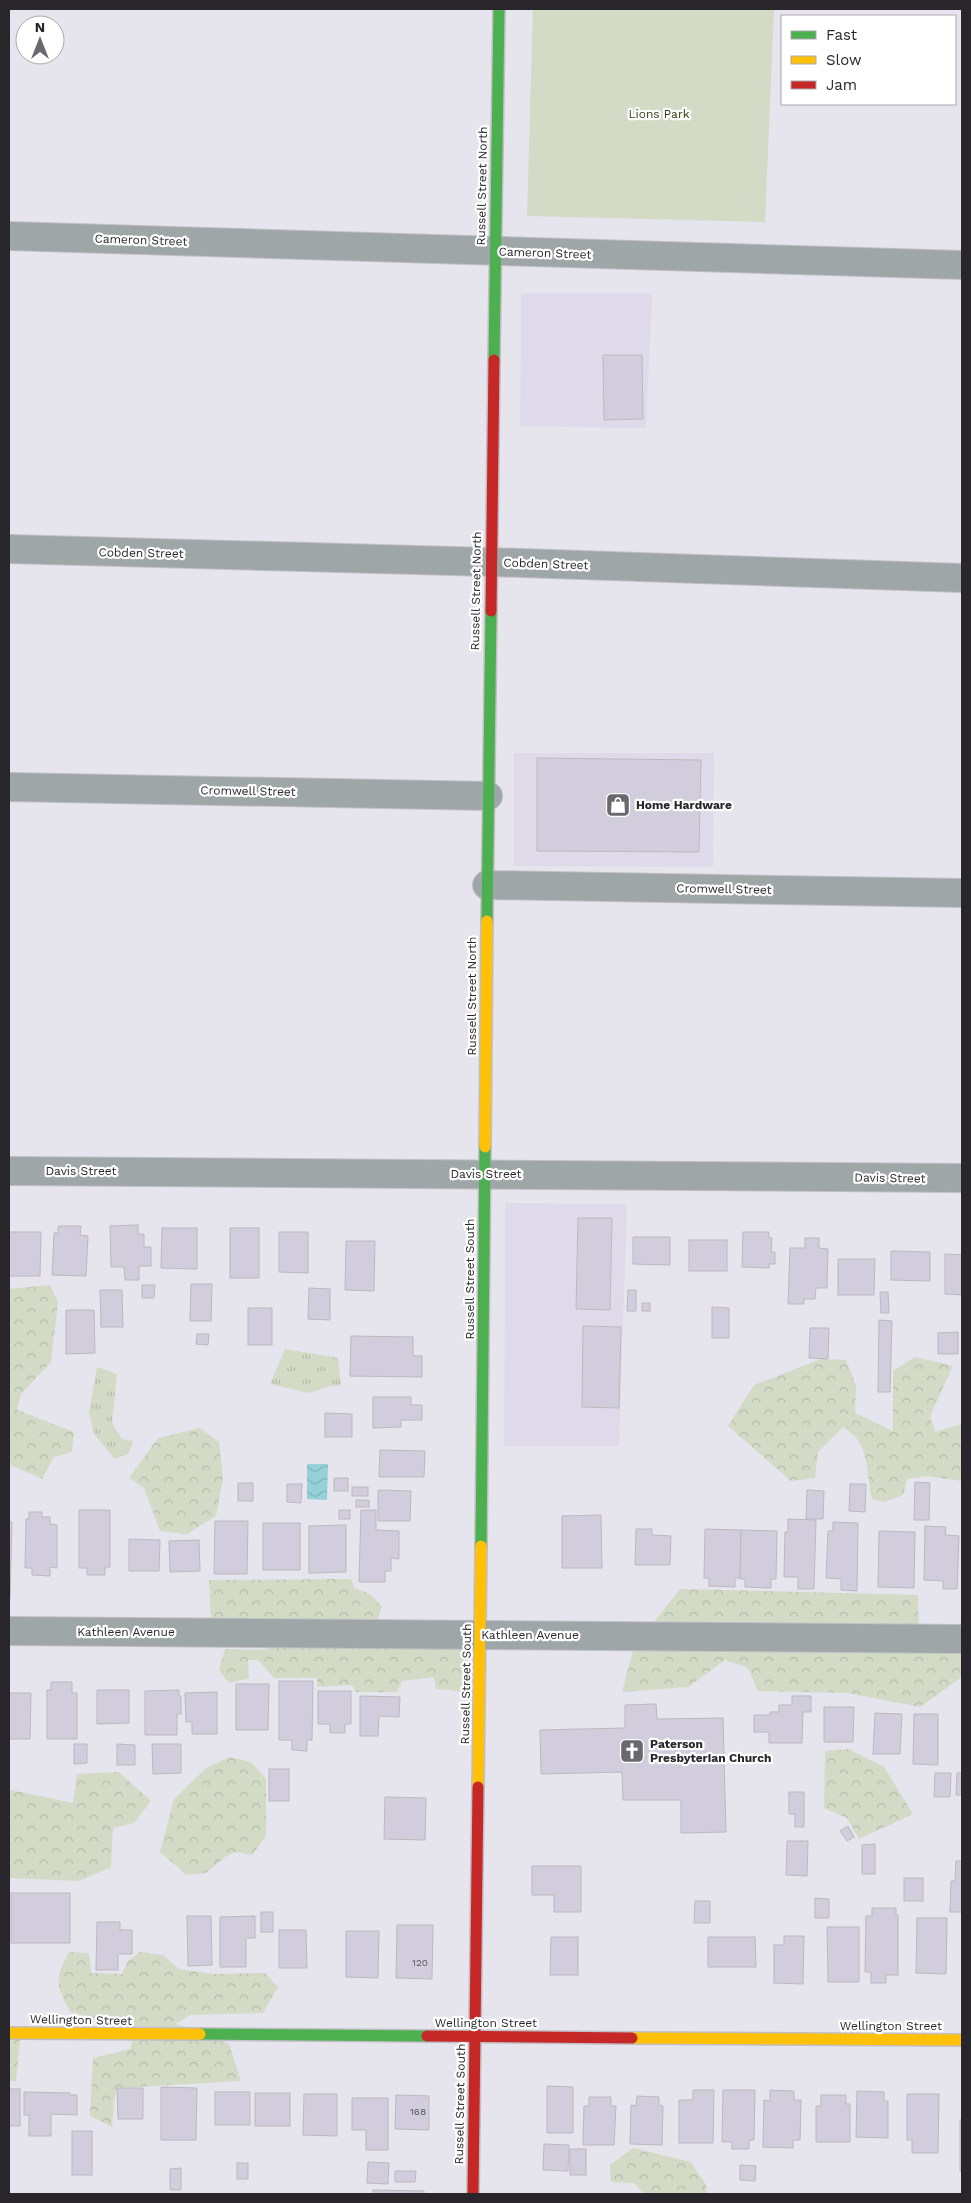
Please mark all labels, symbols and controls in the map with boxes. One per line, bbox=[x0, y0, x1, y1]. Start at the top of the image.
north arrow bbox=[15, 15, 65, 65]
legend bbox=[781, 15, 956, 105]
text: N bbox=[35, 19, 45, 35]
text: Fast bbox=[826, 26, 858, 44]
text: Slow bbox=[826, 51, 862, 69]
text: Jam bbox=[826, 76, 857, 94]
park label: Lions Park bbox=[628, 107, 690, 121]
street label: Russell Street North bbox=[474, 126, 490, 246]
street label: Cameron Street bbox=[94, 231, 188, 249]
street label: Cameron Street bbox=[498, 244, 592, 262]
street label: Russell Street North bbox=[468, 531, 484, 651]
street label: Cobden Street bbox=[98, 545, 184, 561]
street label: Cobden Street bbox=[503, 556, 589, 572]
street label: Cromwell Street bbox=[200, 783, 296, 799]
shop icon: Home Hardware bbox=[605, 792, 631, 818]
place label: Home Hardware bbox=[636, 798, 732, 812]
street label: Cromwell Street bbox=[676, 881, 772, 897]
street label: Russell Street North bbox=[465, 937, 479, 1055]
street label: Davis Street bbox=[45, 1164, 117, 1178]
street label: Davis Street bbox=[450, 1167, 522, 1181]
street label: Davis Street bbox=[854, 1170, 926, 1186]
street label: Russell Street South bbox=[463, 1219, 477, 1339]
street label: Russell Street South bbox=[458, 1623, 474, 1745]
street label: Kathleen Avenue bbox=[77, 1625, 175, 1639]
street label: Kathleen Avenue bbox=[481, 1628, 579, 1642]
place label: Paterson Presbyterian Church bbox=[650, 1737, 771, 1765]
church icon: Paterson Presbyterian Church bbox=[619, 1738, 645, 1764]
house number: 120 bbox=[412, 1957, 428, 1968]
street label: Wellington Street bbox=[30, 2012, 132, 2028]
street label: Wellington Street bbox=[435, 2016, 537, 2030]
street label: Wellington Street bbox=[840, 2019, 942, 2033]
street label: Russell Street South bbox=[452, 2043, 468, 2165]
house number: 168 bbox=[410, 2106, 426, 2117]

